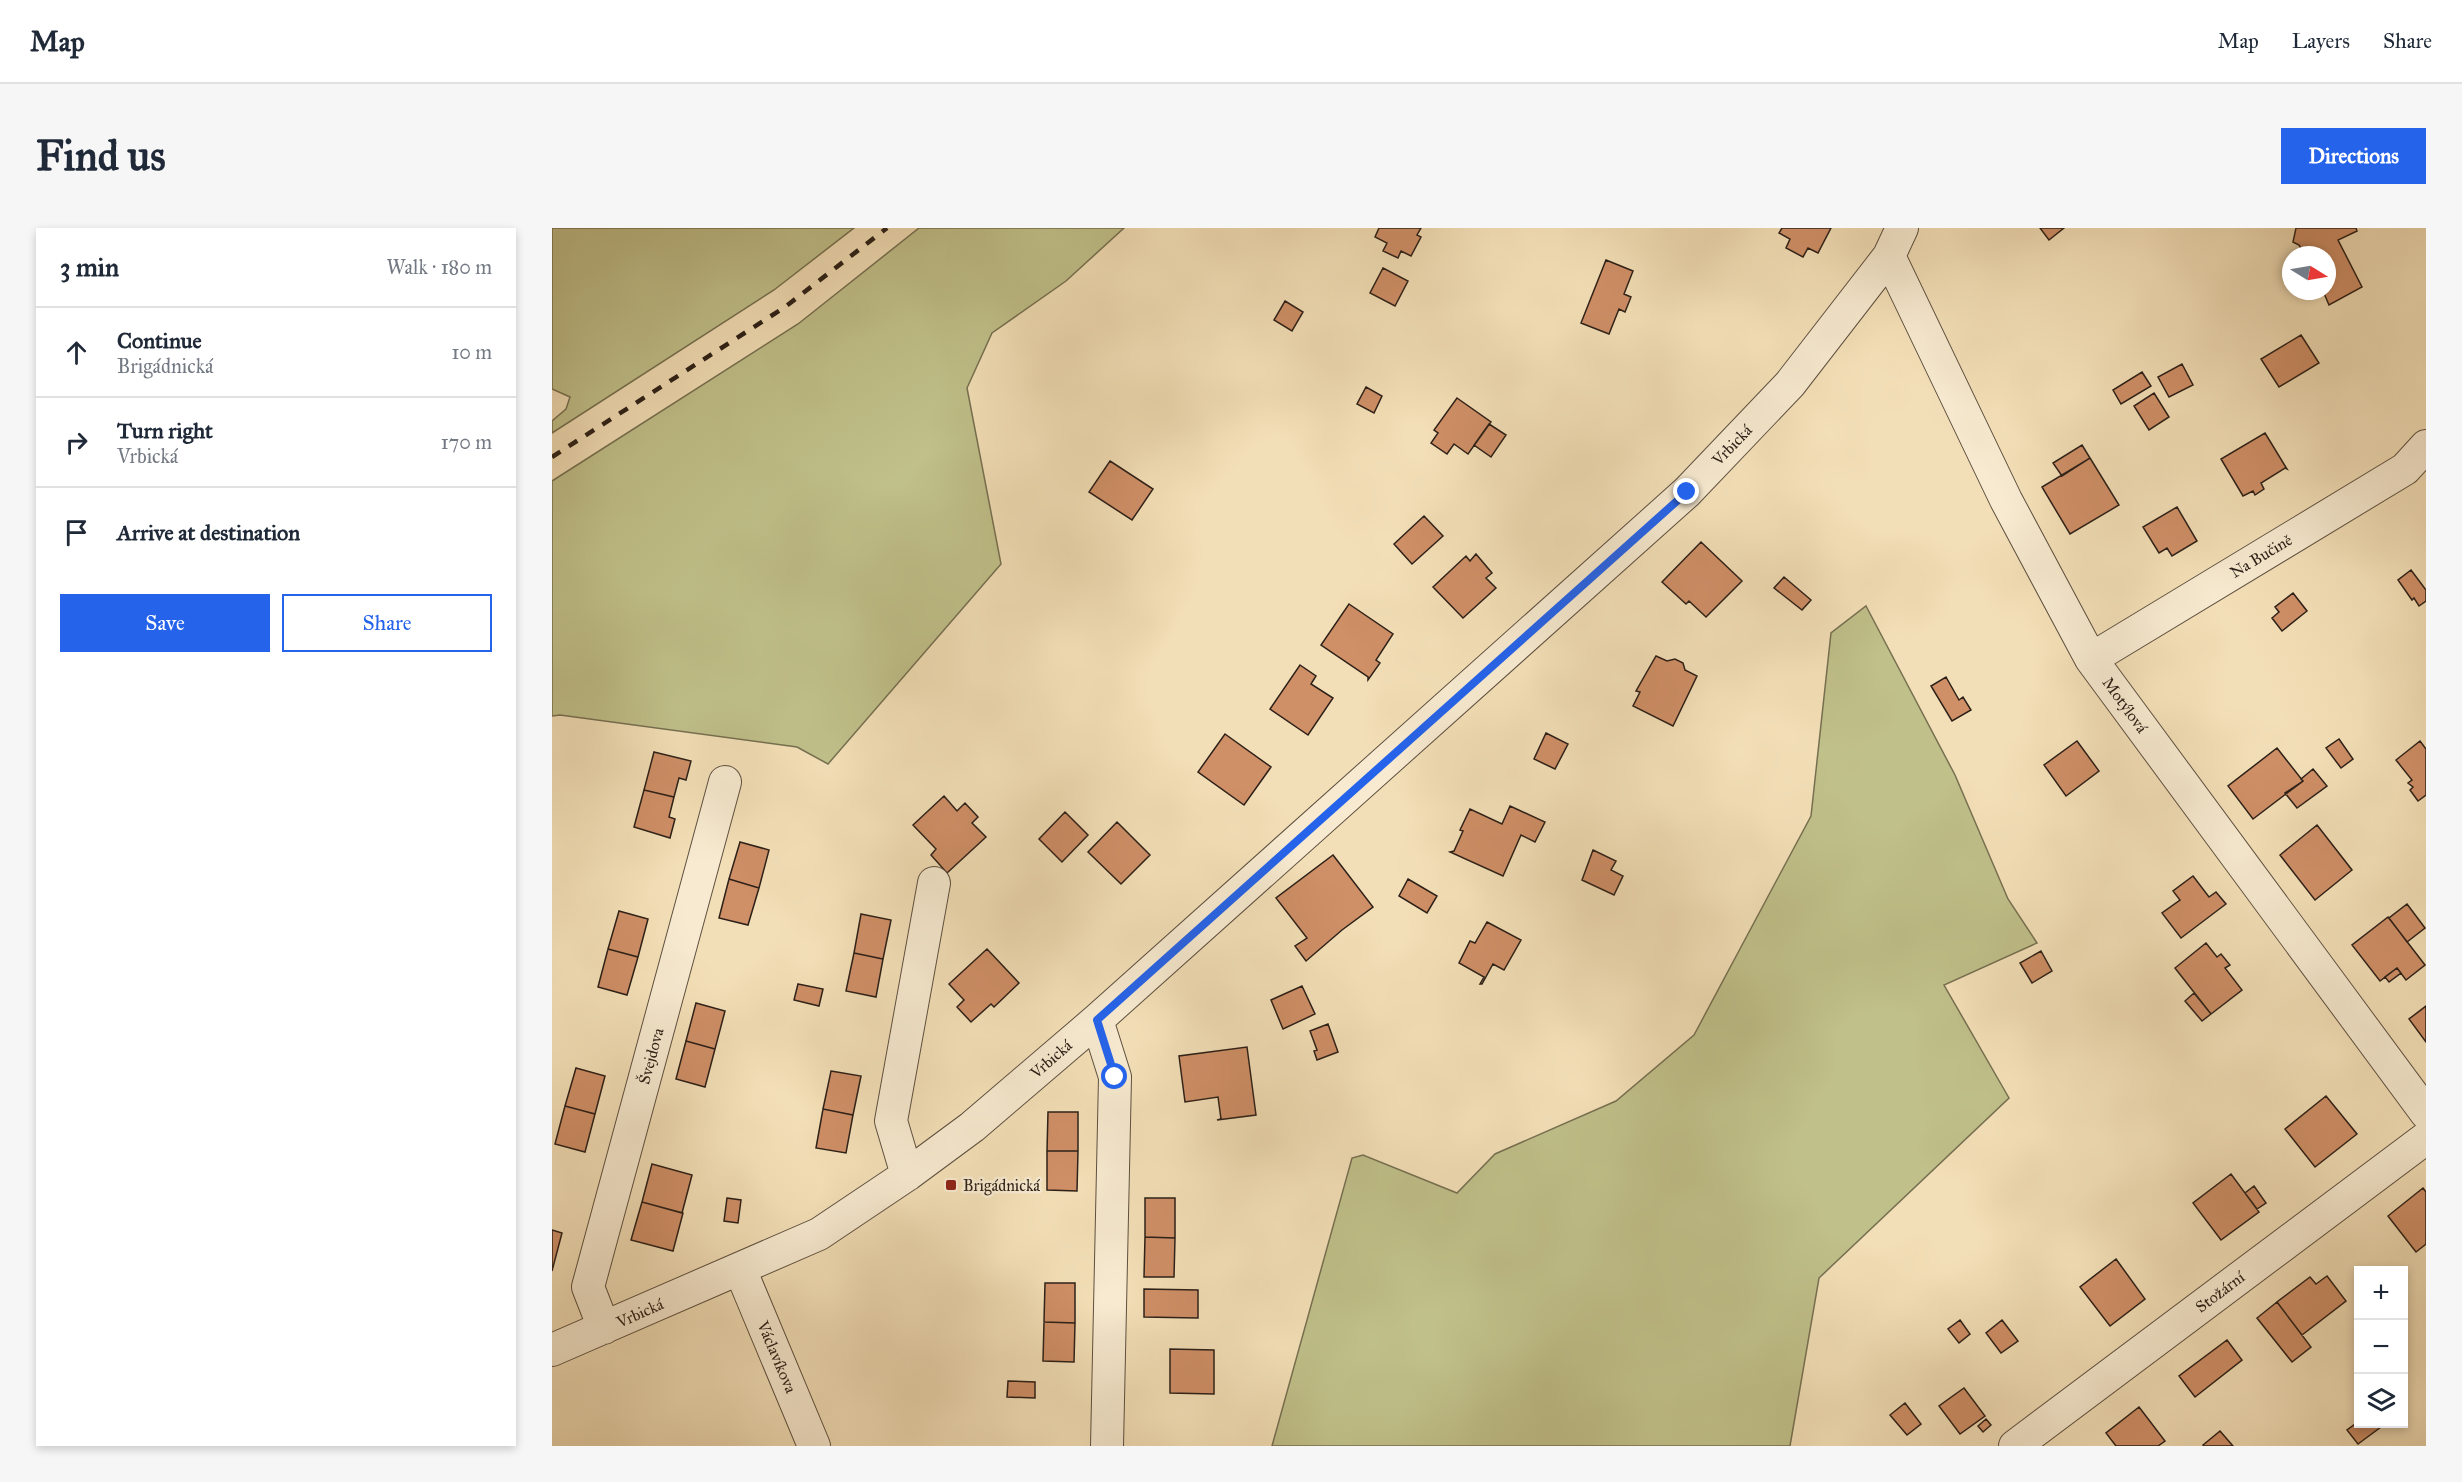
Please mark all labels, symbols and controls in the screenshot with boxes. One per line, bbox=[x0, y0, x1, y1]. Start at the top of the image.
text: Map bbox=[30, 24, 85, 59]
text: Map bbox=[2218, 28, 2259, 54]
text: Layers bbox=[2292, 28, 2350, 54]
text: Share bbox=[2383, 28, 2432, 54]
button: Directions bbox=[2281, 128, 2426, 184]
text: Find us bbox=[36, 130, 166, 182]
north arrow bbox=[2282, 246, 2336, 300]
text: 3 min bbox=[60, 251, 119, 283]
text: Walk · 180 m bbox=[387, 255, 492, 279]
text: Continue bbox=[117, 327, 202, 354]
icon: ahead bbox=[60, 336, 93, 369]
text: 10 m bbox=[451, 340, 492, 364]
text: Brigádnická bbox=[117, 354, 213, 378]
text: Turn right bbox=[117, 417, 213, 444]
street label: Vrbická bbox=[1707, 421, 1756, 470]
icon: right bbox=[60, 426, 93, 459]
text: 170 m bbox=[441, 430, 492, 454]
text: Vrbická bbox=[117, 444, 178, 468]
route end bbox=[1673, 478, 1699, 504]
icon: arrive bbox=[60, 516, 93, 549]
text: Arrive at destination bbox=[117, 519, 300, 546]
street label: Na Bučině bbox=[2227, 530, 2296, 582]
button: Save bbox=[60, 594, 270, 652]
button: Share bbox=[282, 594, 492, 652]
street label: Motýlová bbox=[2098, 673, 2152, 737]
street label: Švejdova bbox=[633, 1025, 668, 1086]
street label: Vrbická bbox=[1026, 1036, 1076, 1083]
route start bbox=[1101, 1063, 1127, 1089]
place label: Brigádnická bbox=[963, 1176, 1040, 1196]
marker: Brigádnická bbox=[944, 1178, 958, 1192]
map controls bbox=[2354, 1266, 2408, 1428]
button: + bbox=[2354, 1266, 2408, 1320]
street label: Stožární bbox=[2192, 1267, 2249, 1317]
street label: Vrbická bbox=[613, 1294, 666, 1332]
street label: Václavíkova bbox=[753, 1317, 801, 1396]
button: − bbox=[2354, 1320, 2408, 1374]
button: layers bbox=[2354, 1374, 2408, 1428]

